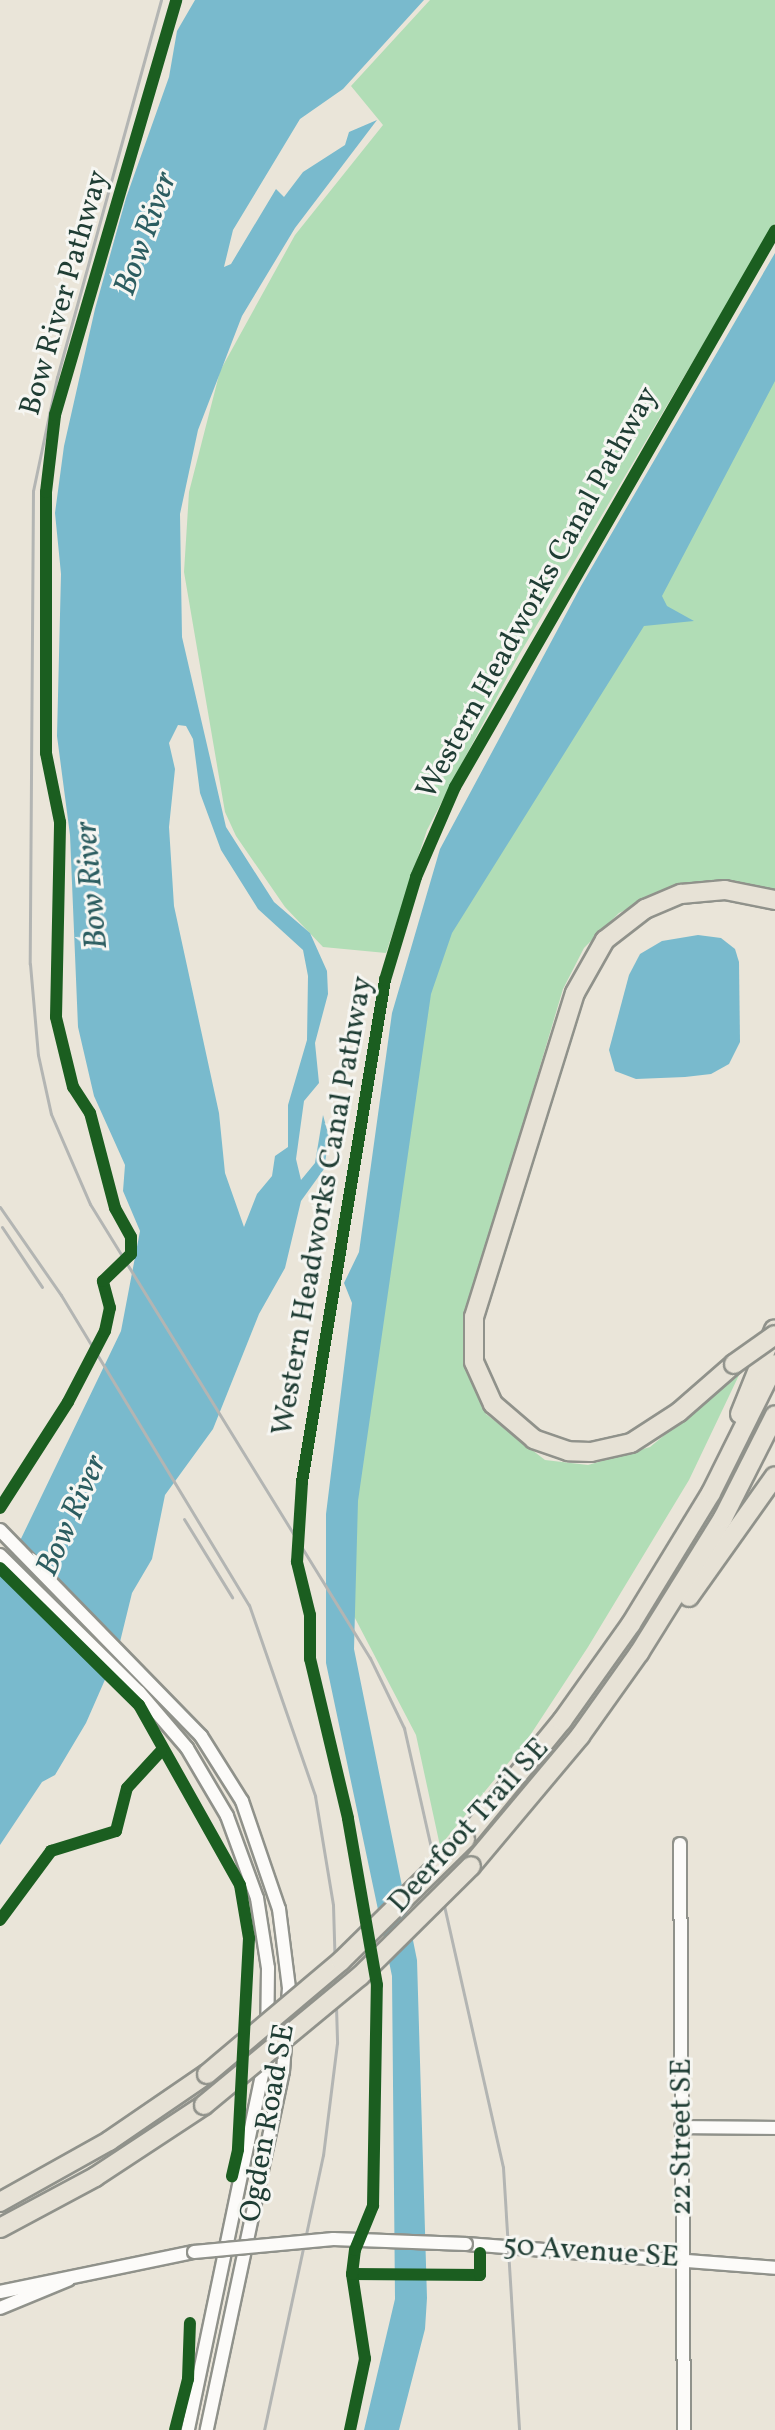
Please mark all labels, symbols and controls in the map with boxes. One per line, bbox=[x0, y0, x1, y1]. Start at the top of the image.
street label: Bow River Pathway bbox=[13, 166, 117, 420]
water label: Bow River bbox=[107, 167, 187, 301]
street label: Western Headworks Canal Pathway bbox=[409, 381, 667, 805]
water label: Bow River bbox=[68, 819, 118, 951]
street label: Western Headworks Canal Pathway bbox=[265, 973, 381, 1439]
water label: Bow River bbox=[29, 1449, 117, 1583]
street label: Deerfoot Trail SE bbox=[381, 1731, 557, 1921]
street label: Ogden Road SE bbox=[233, 2021, 303, 2225]
street label: 22 Street SE bbox=[664, 2058, 700, 2216]
street label: 50 Avenue SE bbox=[502, 2228, 680, 2276]

